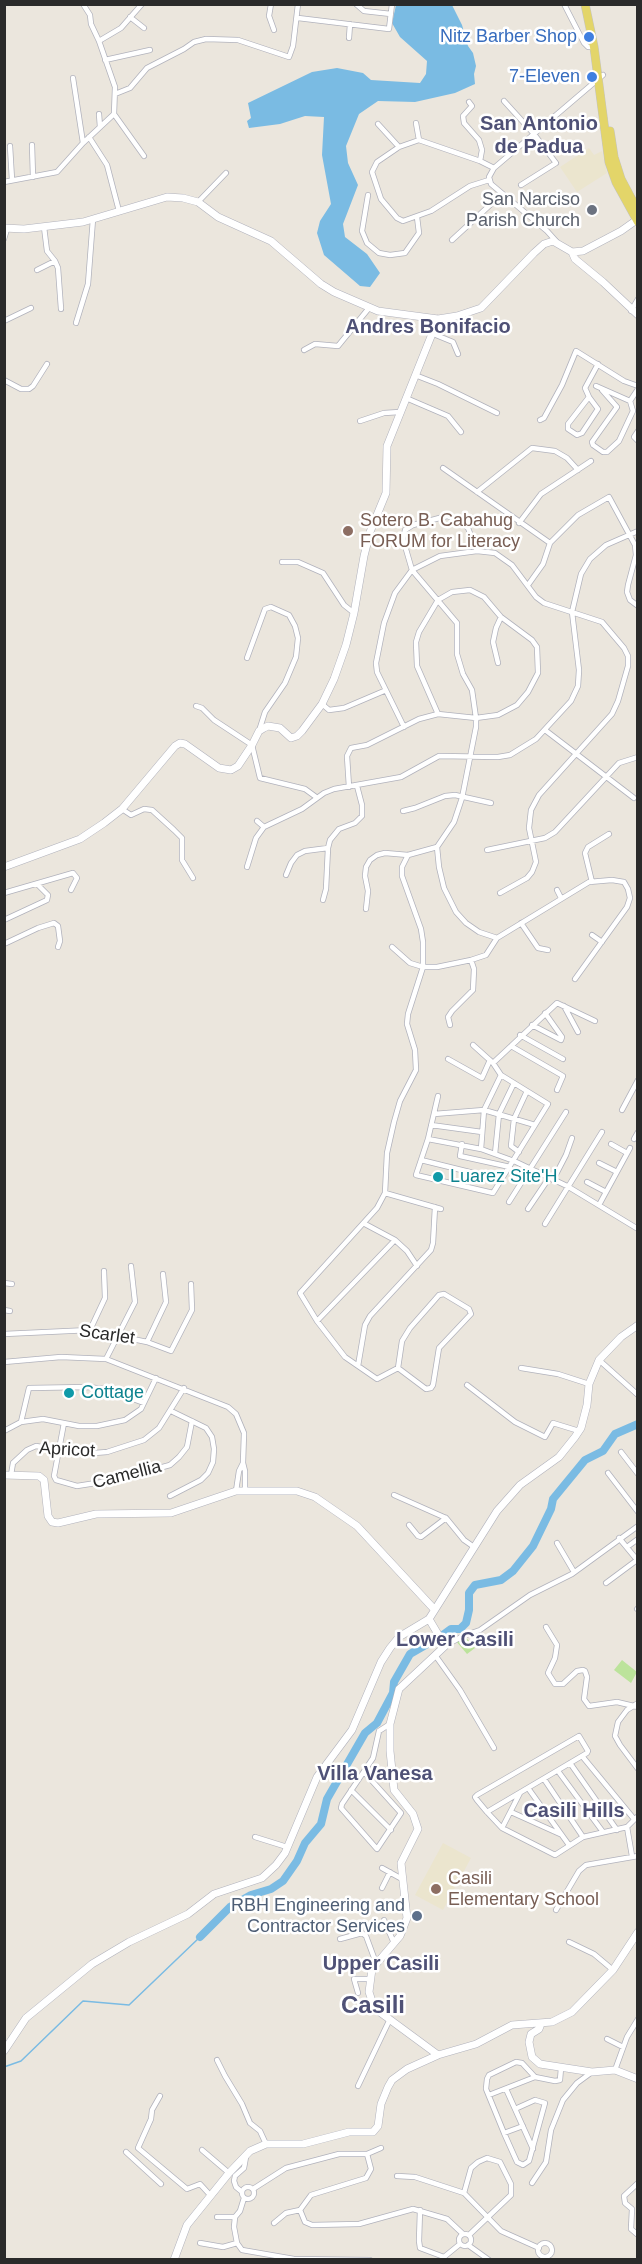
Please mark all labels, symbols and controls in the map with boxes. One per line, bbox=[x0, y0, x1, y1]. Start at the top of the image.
place label: Nitz Barber Shop bbox=[440, 26, 577, 48]
marker: Nitz Barber Shop bbox=[582, 30, 596, 44]
place label: 7-Eleven bbox=[509, 66, 580, 88]
marker: 7-Eleven bbox=[585, 70, 599, 84]
district label: San Antonio de Padua bbox=[480, 112, 598, 159]
place label: San Narciso Parish Church bbox=[466, 189, 580, 232]
marker: San Narciso Parish Church bbox=[585, 203, 599, 217]
district label: Andres Bonifacio bbox=[345, 315, 511, 339]
place label: Sotero B. Cabahug FORUM for Literacy bbox=[360, 510, 520, 552]
marker: Sotero B. Cabahug FORUM for Literacy bbox=[341, 524, 355, 538]
place label: Luarez Site'H bbox=[450, 1166, 557, 1188]
marker: Luarez Site'H bbox=[431, 1170, 445, 1184]
street label: Scarlet bbox=[78, 1320, 136, 1350]
place label: Cottage bbox=[81, 1382, 144, 1404]
marker: Cottage bbox=[62, 1386, 76, 1400]
street label: Apricot bbox=[38, 1438, 96, 1462]
street label: Camellia bbox=[90, 1456, 164, 1494]
district label: Lower Casili bbox=[396, 1628, 514, 1652]
district label: Villa Vanesa bbox=[317, 1762, 433, 1786]
district label: Casili Hills bbox=[523, 1799, 625, 1823]
place label: Casili Elementary School bbox=[448, 1868, 599, 1910]
marker: Casili Elementary School bbox=[429, 1882, 443, 1896]
place label: RBH Engineering and Contractor Services bbox=[231, 1895, 405, 1938]
marker: RBH Engineering and Contractor Services bbox=[410, 1909, 424, 1923]
district label: Upper Casili bbox=[323, 1952, 439, 1976]
district label: Casili bbox=[341, 1992, 405, 2020]

